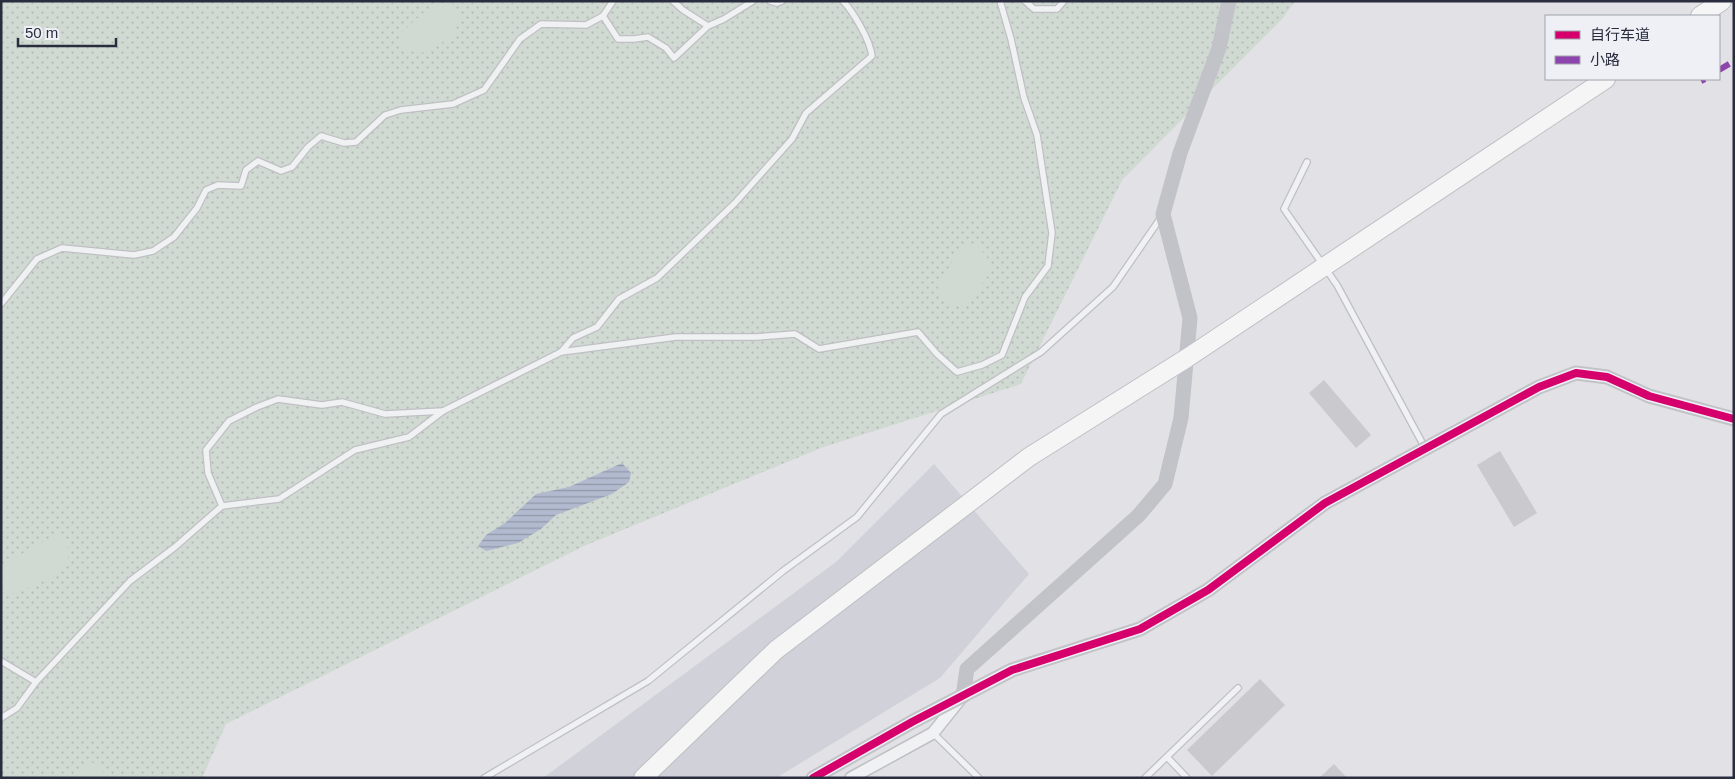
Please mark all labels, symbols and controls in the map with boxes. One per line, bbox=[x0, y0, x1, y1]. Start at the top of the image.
scale bar bbox=[18, 15, 115, 47]
legend bbox=[1545, 15, 1720, 80]
text: 50 m bbox=[25, 24, 58, 41]
text: 自行车道 bbox=[1590, 26, 1650, 43]
text: 小路 bbox=[1590, 51, 1620, 68]

